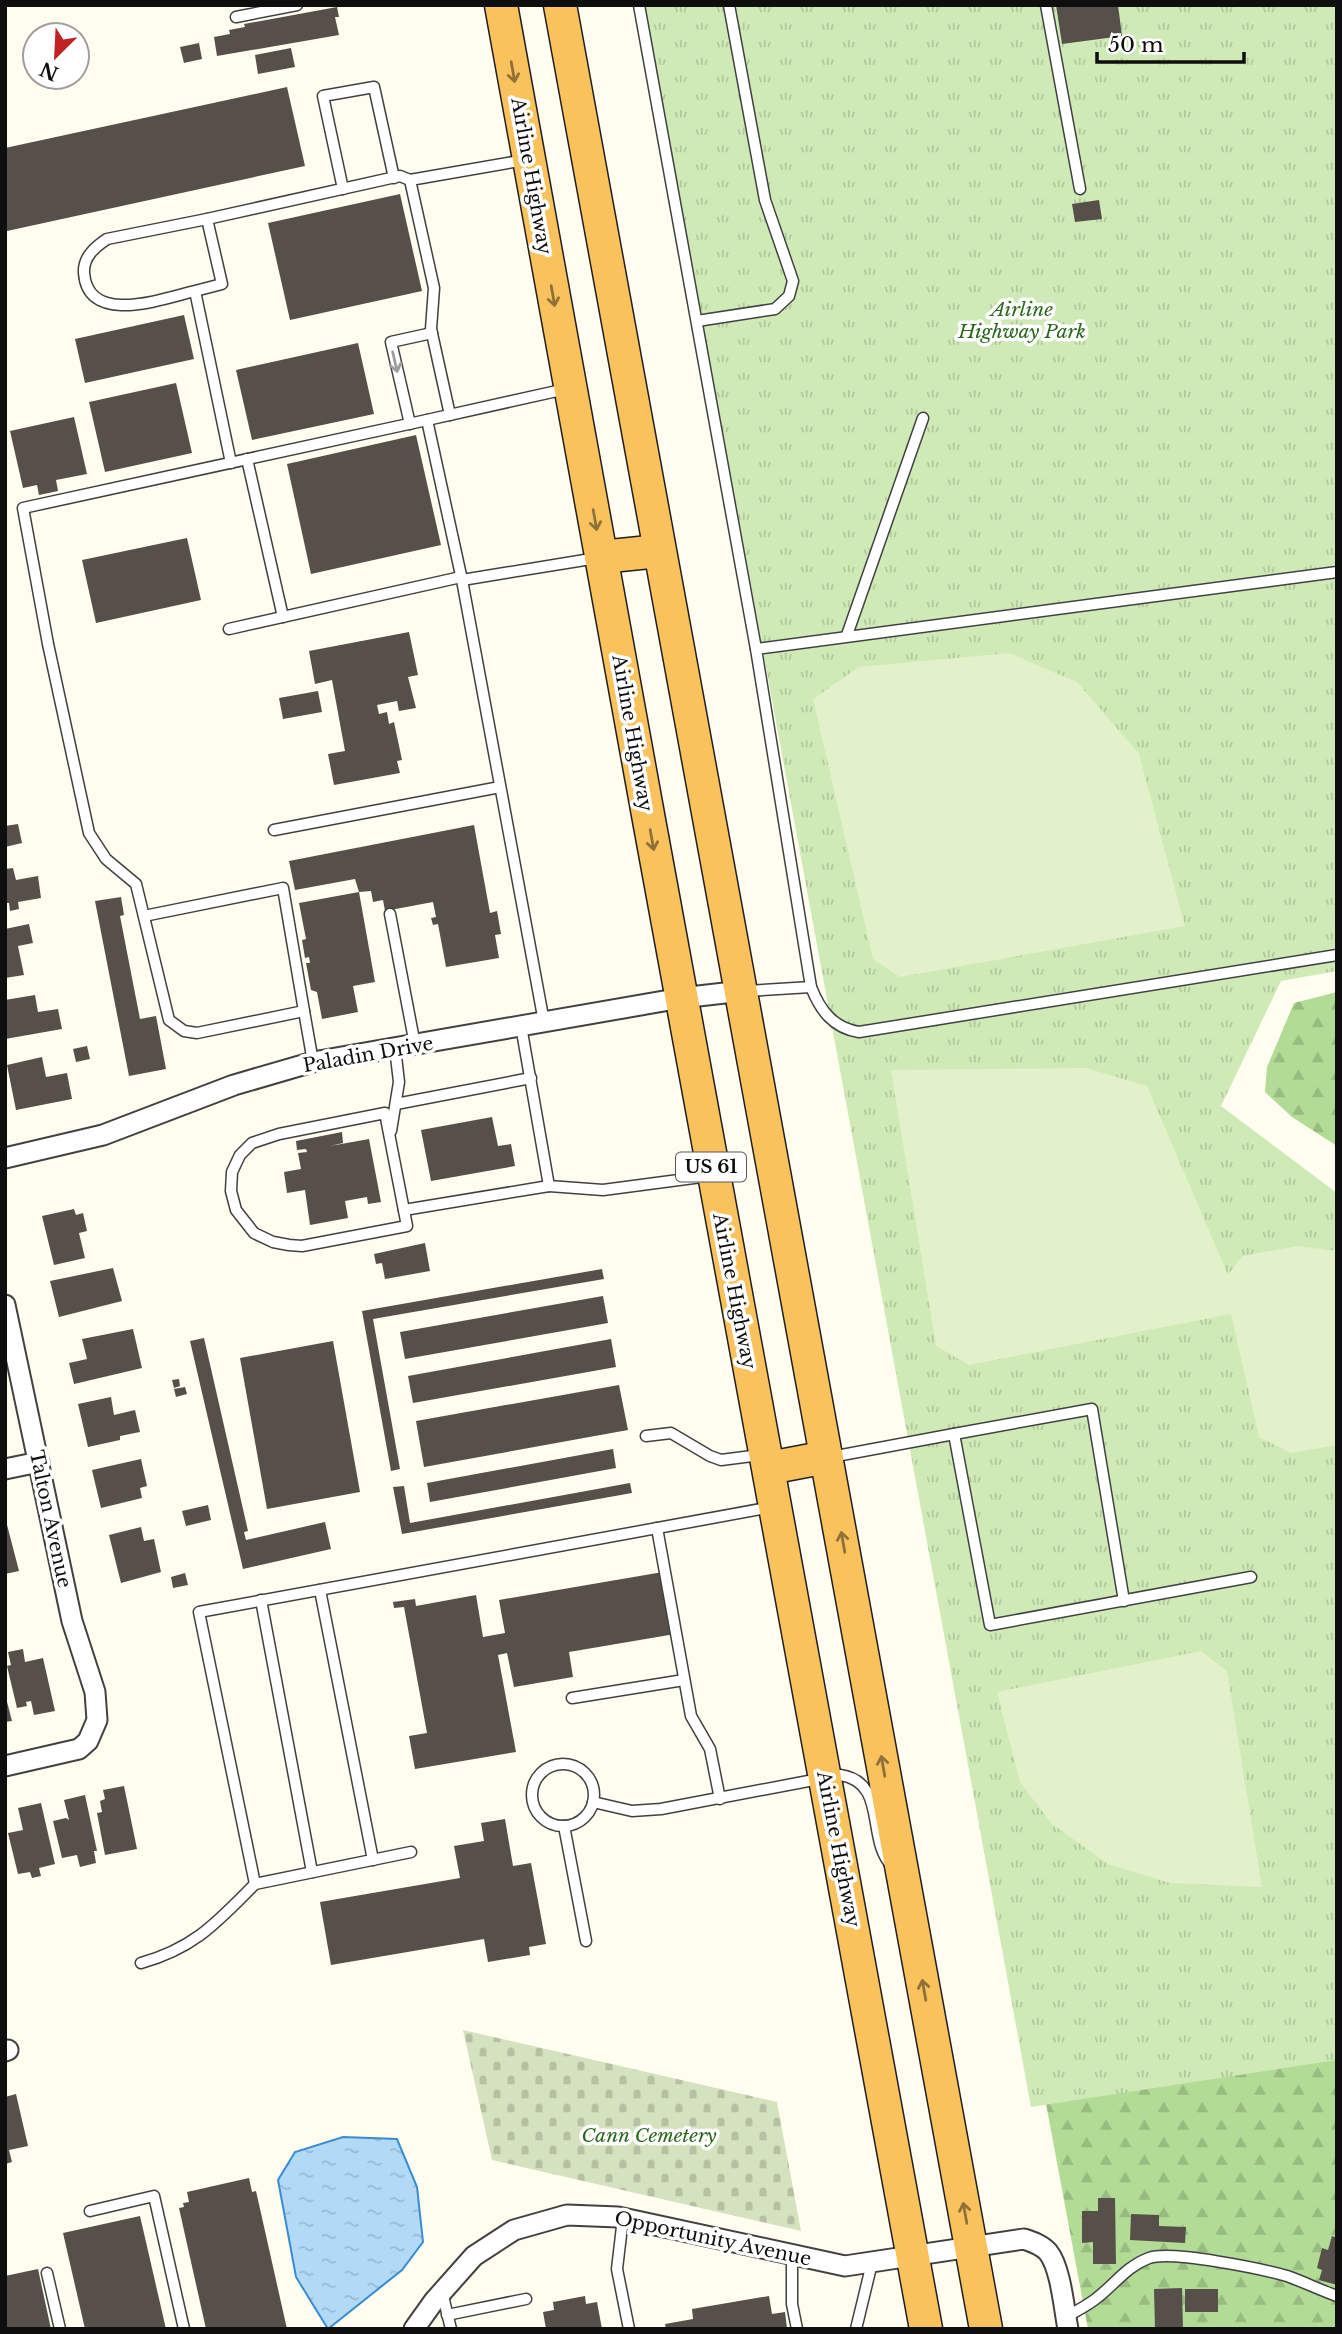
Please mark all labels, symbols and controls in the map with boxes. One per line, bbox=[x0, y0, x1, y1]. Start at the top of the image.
north arrow bbox=[21, 21, 91, 91]
scale bar bbox=[1097, 21, 1244, 65]
text: 50 m bbox=[1108, 32, 1164, 58]
text: N bbox=[36, 57, 62, 85]
one-way arrow bbox=[507, 60, 520, 83]
street label: Airline Highway bbox=[506, 95, 557, 256]
one-way arrow bbox=[547, 284, 561, 307]
park label: Airline Highway Park bbox=[957, 298, 1086, 343]
one-way arrow bbox=[390, 351, 403, 373]
one-way arrow bbox=[588, 508, 602, 531]
street label: Airline Highway bbox=[607, 652, 658, 813]
one-way arrow bbox=[646, 828, 660, 851]
street label: Paladin Drive bbox=[301, 1032, 435, 1077]
road number: US 61 bbox=[676, 1152, 746, 1182]
street label: Airline Highway bbox=[708, 1210, 761, 1371]
street label: Talton Avenue bbox=[25, 1448, 76, 1590]
one-way arrow bbox=[835, 1531, 849, 1554]
one-way arrow bbox=[876, 1755, 889, 1778]
street label: Airline Highway bbox=[812, 1768, 865, 1929]
one-way arrow bbox=[917, 1979, 930, 2002]
park label: Cann Cemetery bbox=[582, 2124, 717, 2147]
one-way arrow bbox=[957, 2202, 971, 2225]
street label: Opportunity Avenue bbox=[612, 2206, 813, 2271]

